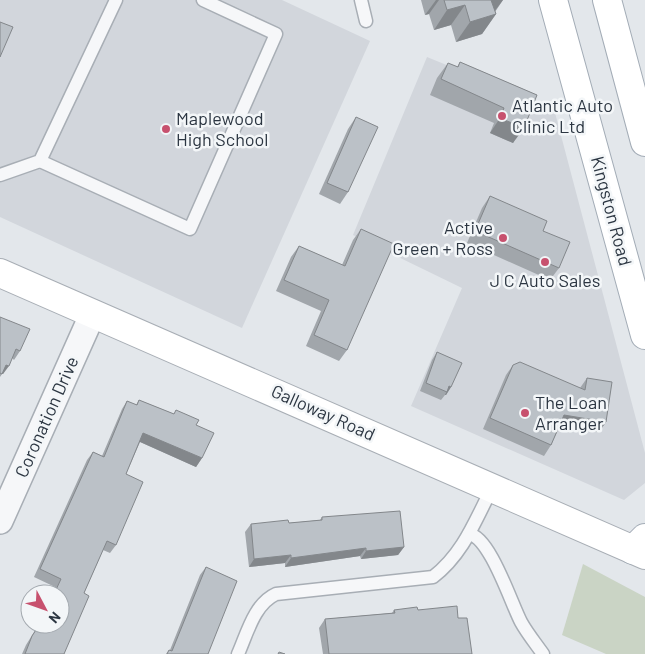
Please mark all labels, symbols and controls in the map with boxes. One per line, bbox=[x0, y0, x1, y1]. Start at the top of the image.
place label: Atlantic Auto Clinic Ltd bbox=[512, 94, 613, 137]
place label: Maplewood High School bbox=[176, 107, 269, 150]
marker: Atlantic Auto Clinic Ltd bbox=[496, 110, 508, 122]
marker: Maplewood High School bbox=[160, 123, 172, 135]
street label: Kingston Road bbox=[587, 153, 637, 268]
place label: Active Green + Ross bbox=[393, 216, 493, 259]
marker: Active Green + Ross bbox=[497, 232, 509, 244]
marker: J C Auto Sales bbox=[539, 256, 551, 268]
place label: J C Auto Sales bbox=[490, 269, 600, 291]
street label: Coronation Drive bbox=[10, 353, 83, 481]
street label: Galloway Road bbox=[268, 379, 379, 445]
place label: The Loan Arranger bbox=[535, 391, 607, 434]
marker: The Loan Arranger bbox=[519, 407, 531, 419]
north arrow bbox=[20, 584, 70, 634]
text: N bbox=[46, 609, 65, 627]

